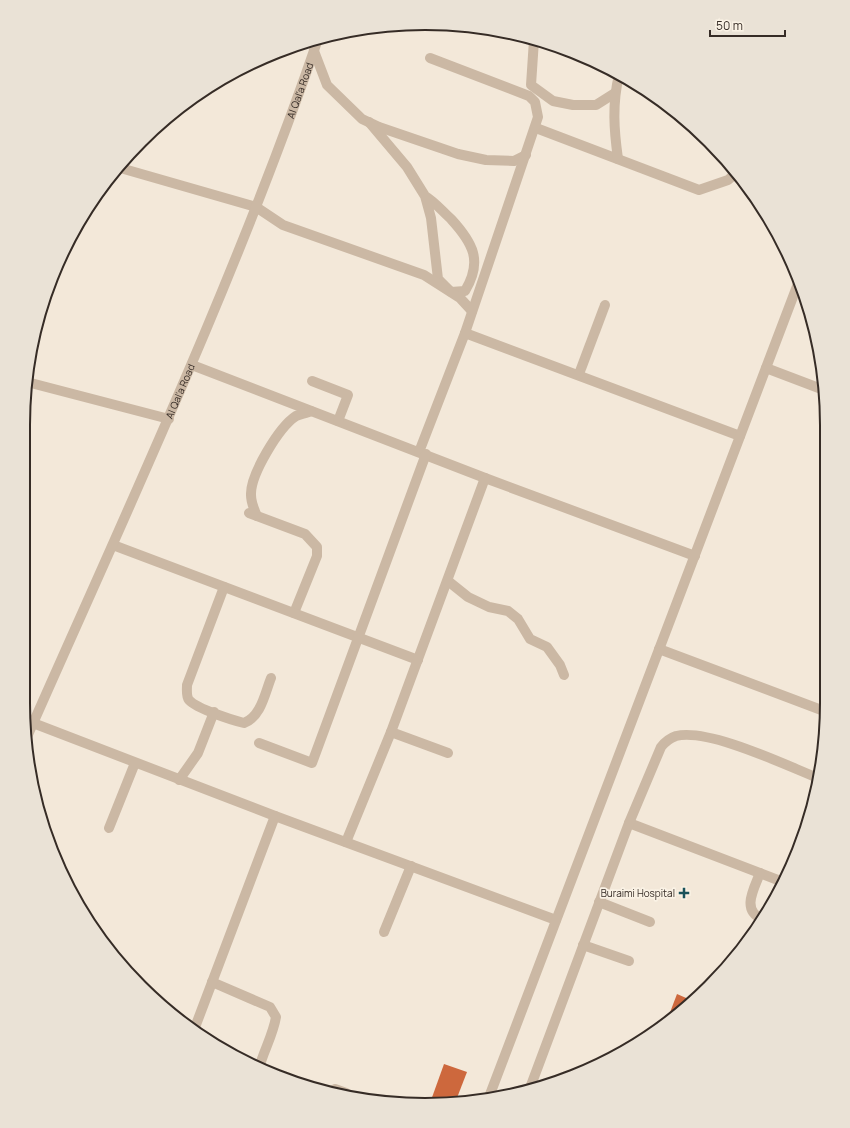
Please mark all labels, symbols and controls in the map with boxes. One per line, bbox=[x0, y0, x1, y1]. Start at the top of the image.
scale bar bbox=[710, 12, 785, 38]
text: 50 m bbox=[716, 17, 743, 34]
street label: Al Qal'a Road bbox=[283, 60, 316, 120]
street label: Al Qal'a Road bbox=[162, 361, 198, 421]
place label: Buraimi Hospital bbox=[601, 886, 675, 900]
marker: Buraimi Hospital bbox=[678, 887, 690, 899]

